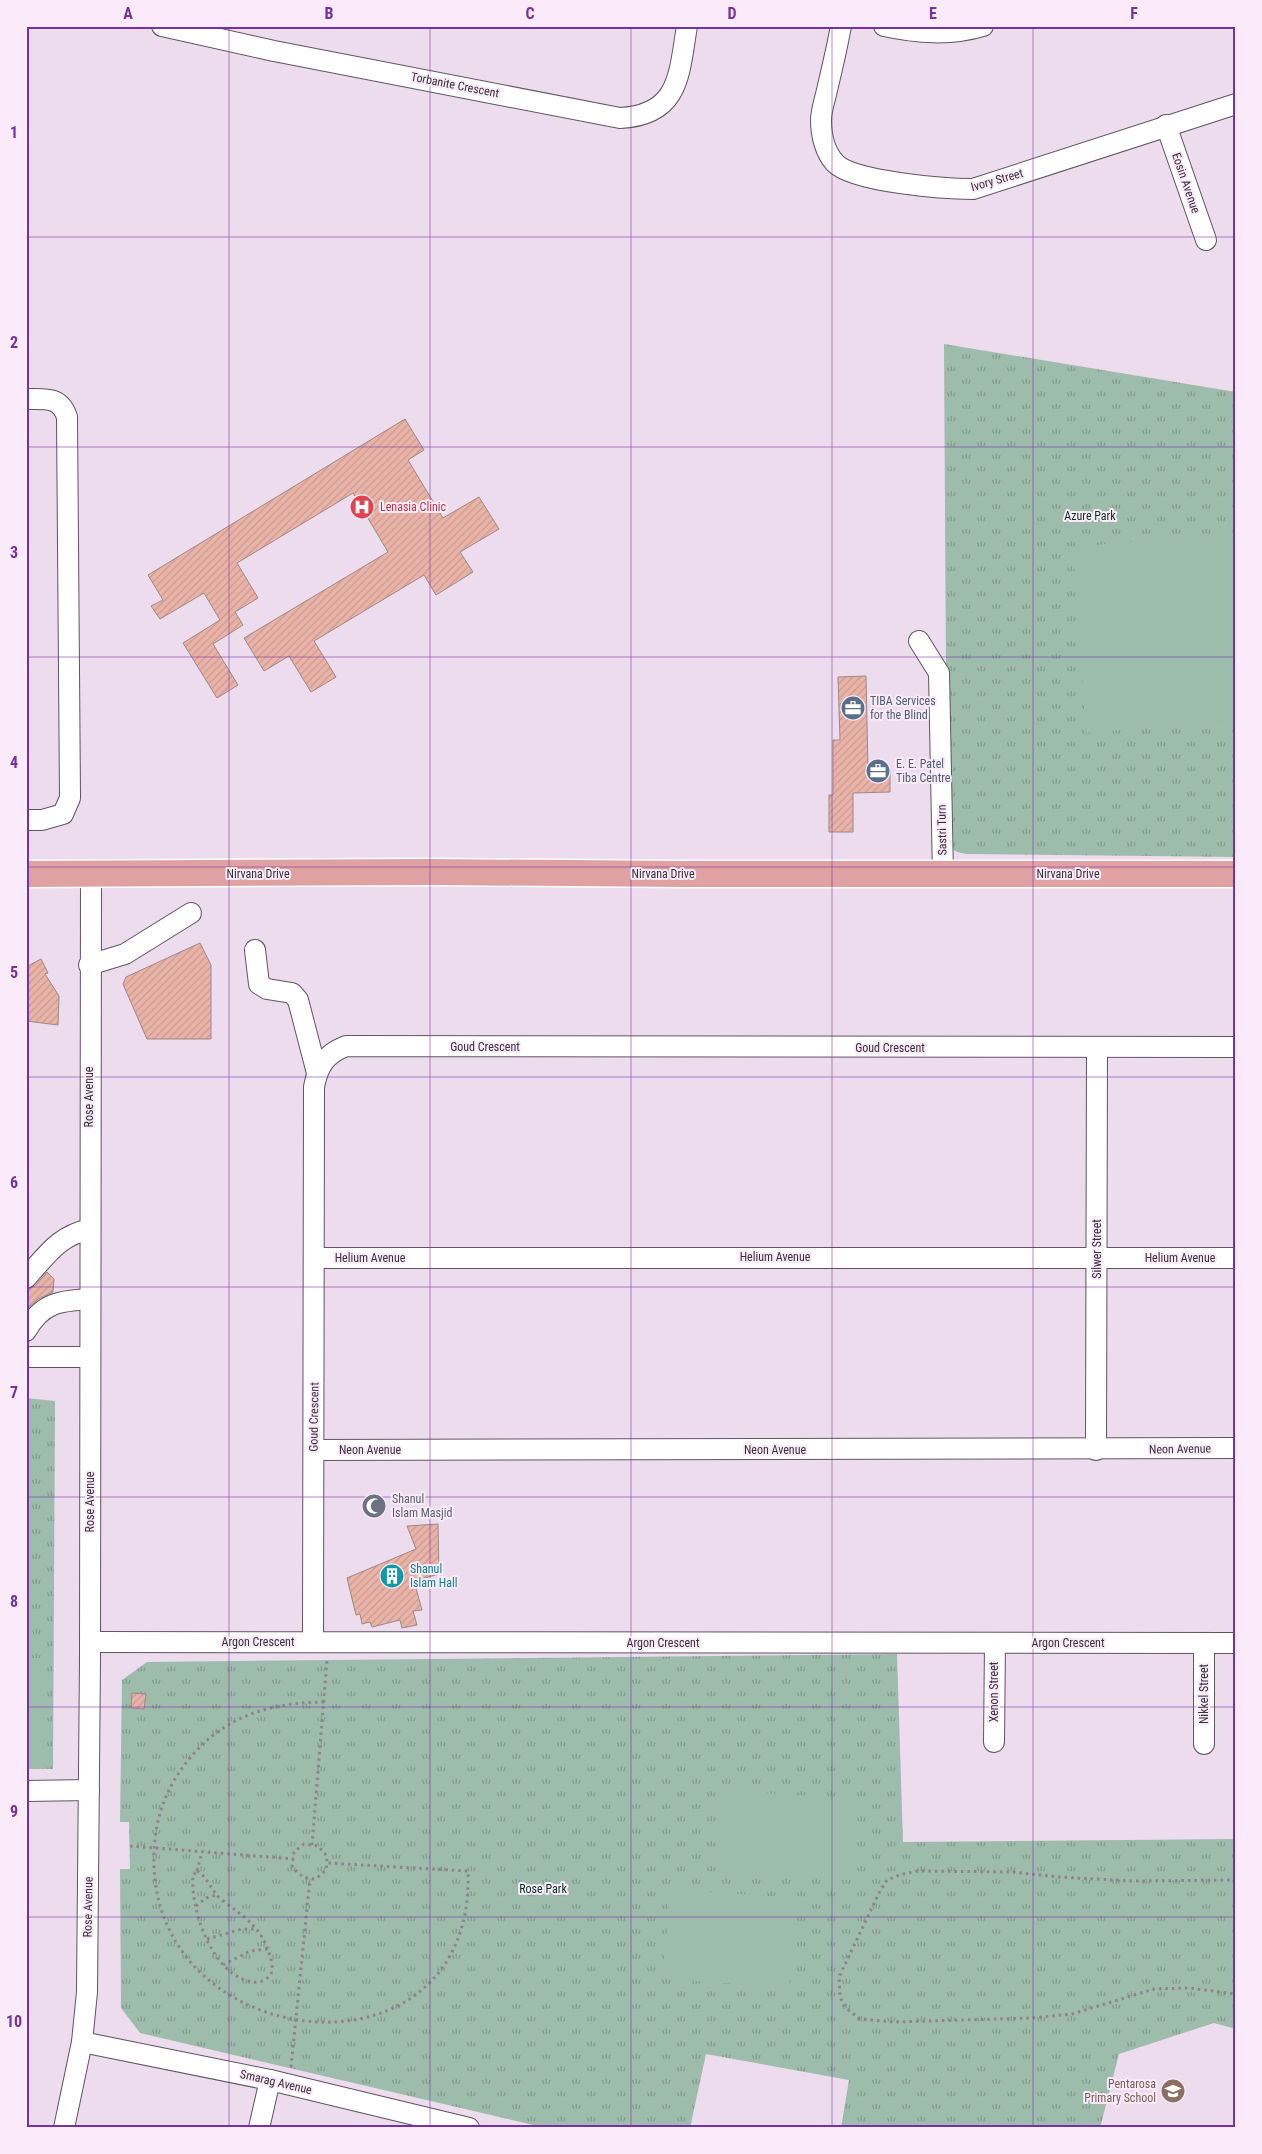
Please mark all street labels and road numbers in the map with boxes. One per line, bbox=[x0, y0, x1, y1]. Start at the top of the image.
street label: Torbanite Crescent bbox=[410, 70, 501, 100]
street label: Eosin Avenue bbox=[1169, 151, 1203, 216]
street label: Ivory Street bbox=[969, 166, 1025, 194]
street label: Sastri Turn bbox=[935, 804, 949, 856]
street label: Nirvana Drive bbox=[227, 867, 290, 881]
street label: Nirvana Drive bbox=[632, 867, 695, 881]
street label: Nirvana Drive bbox=[1037, 867, 1100, 881]
street label: Goud Crescent bbox=[450, 1040, 520, 1054]
street label: Goud Crescent bbox=[855, 1041, 925, 1055]
street label: Rose Avenue bbox=[82, 1066, 96, 1127]
street label: Silwer Street bbox=[1090, 1219, 1104, 1279]
street label: Helium Avenue bbox=[740, 1250, 811, 1264]
street label: Helium Avenue bbox=[335, 1251, 406, 1265]
street label: Helium Avenue bbox=[1145, 1251, 1216, 1265]
street label: Goud Crescent bbox=[306, 1382, 322, 1452]
street label: Neon Avenue bbox=[1149, 1441, 1212, 1457]
street label: Neon Avenue bbox=[339, 1443, 401, 1457]
street label: Neon Avenue bbox=[744, 1443, 806, 1457]
street label: Rose Avenue bbox=[83, 1471, 97, 1532]
street label: Argon Crescent bbox=[222, 1635, 295, 1649]
street label: Argon Crescent bbox=[627, 1636, 700, 1650]
street label: Argon Crescent bbox=[1032, 1636, 1105, 1650]
street label: Xenon Street bbox=[987, 1661, 1001, 1722]
street label: Nikkel Street bbox=[1197, 1663, 1211, 1724]
street label: Rose Avenue bbox=[80, 1876, 96, 1938]
street label: Smarag Avenue bbox=[239, 2067, 314, 2097]

